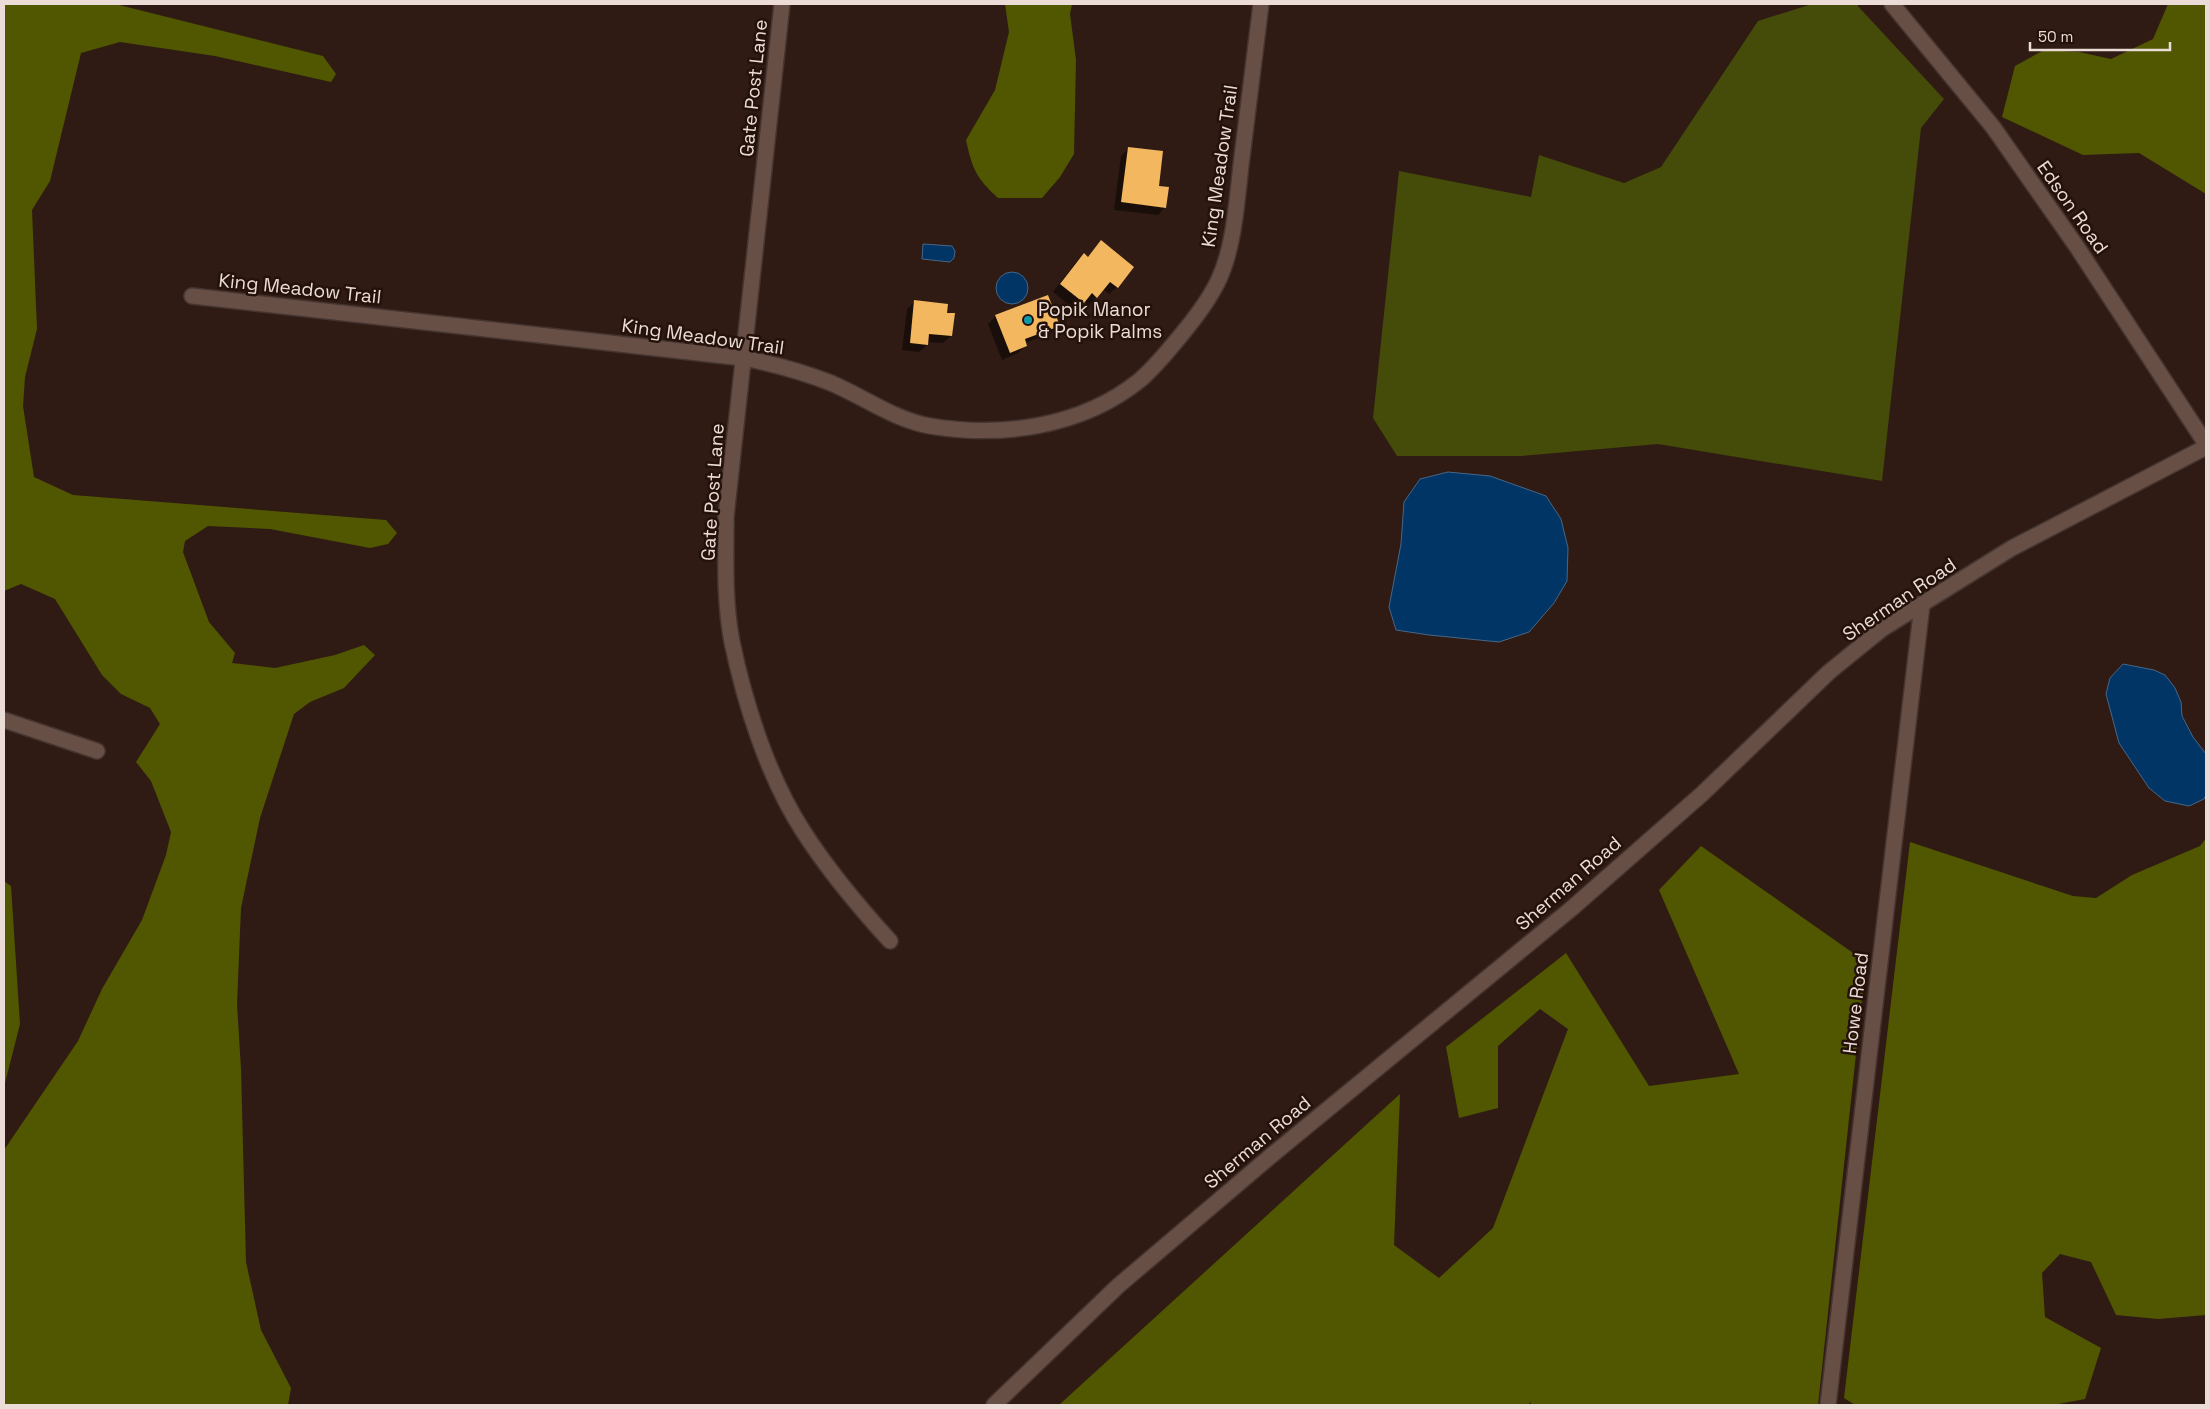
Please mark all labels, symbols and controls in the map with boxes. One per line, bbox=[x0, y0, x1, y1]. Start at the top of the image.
street label: Gate Post Lane bbox=[734, 18, 773, 158]
scale bar bbox=[2030, 20, 2170, 52]
text: 50 m bbox=[2038, 27, 2073, 46]
street label: King Meadow Trail bbox=[1196, 83, 1243, 249]
street label: Edson Road bbox=[2031, 156, 2114, 259]
street label: King Meadow Trail bbox=[217, 268, 383, 309]
place label: Popik Manor & Popik Palms bbox=[1038, 297, 1162, 344]
street label: King Meadow Trail bbox=[620, 313, 786, 360]
marker: Popik Manor & Popik Palms bbox=[1022, 314, 1034, 326]
street label: Gate Post Lane bbox=[695, 422, 730, 562]
street label: Sherman Road bbox=[1838, 552, 1961, 647]
street label: Sherman Road bbox=[1510, 831, 1626, 936]
street label: Howe Road bbox=[1837, 951, 1874, 1055]
street label: Sherman Road bbox=[1199, 1090, 1316, 1194]

